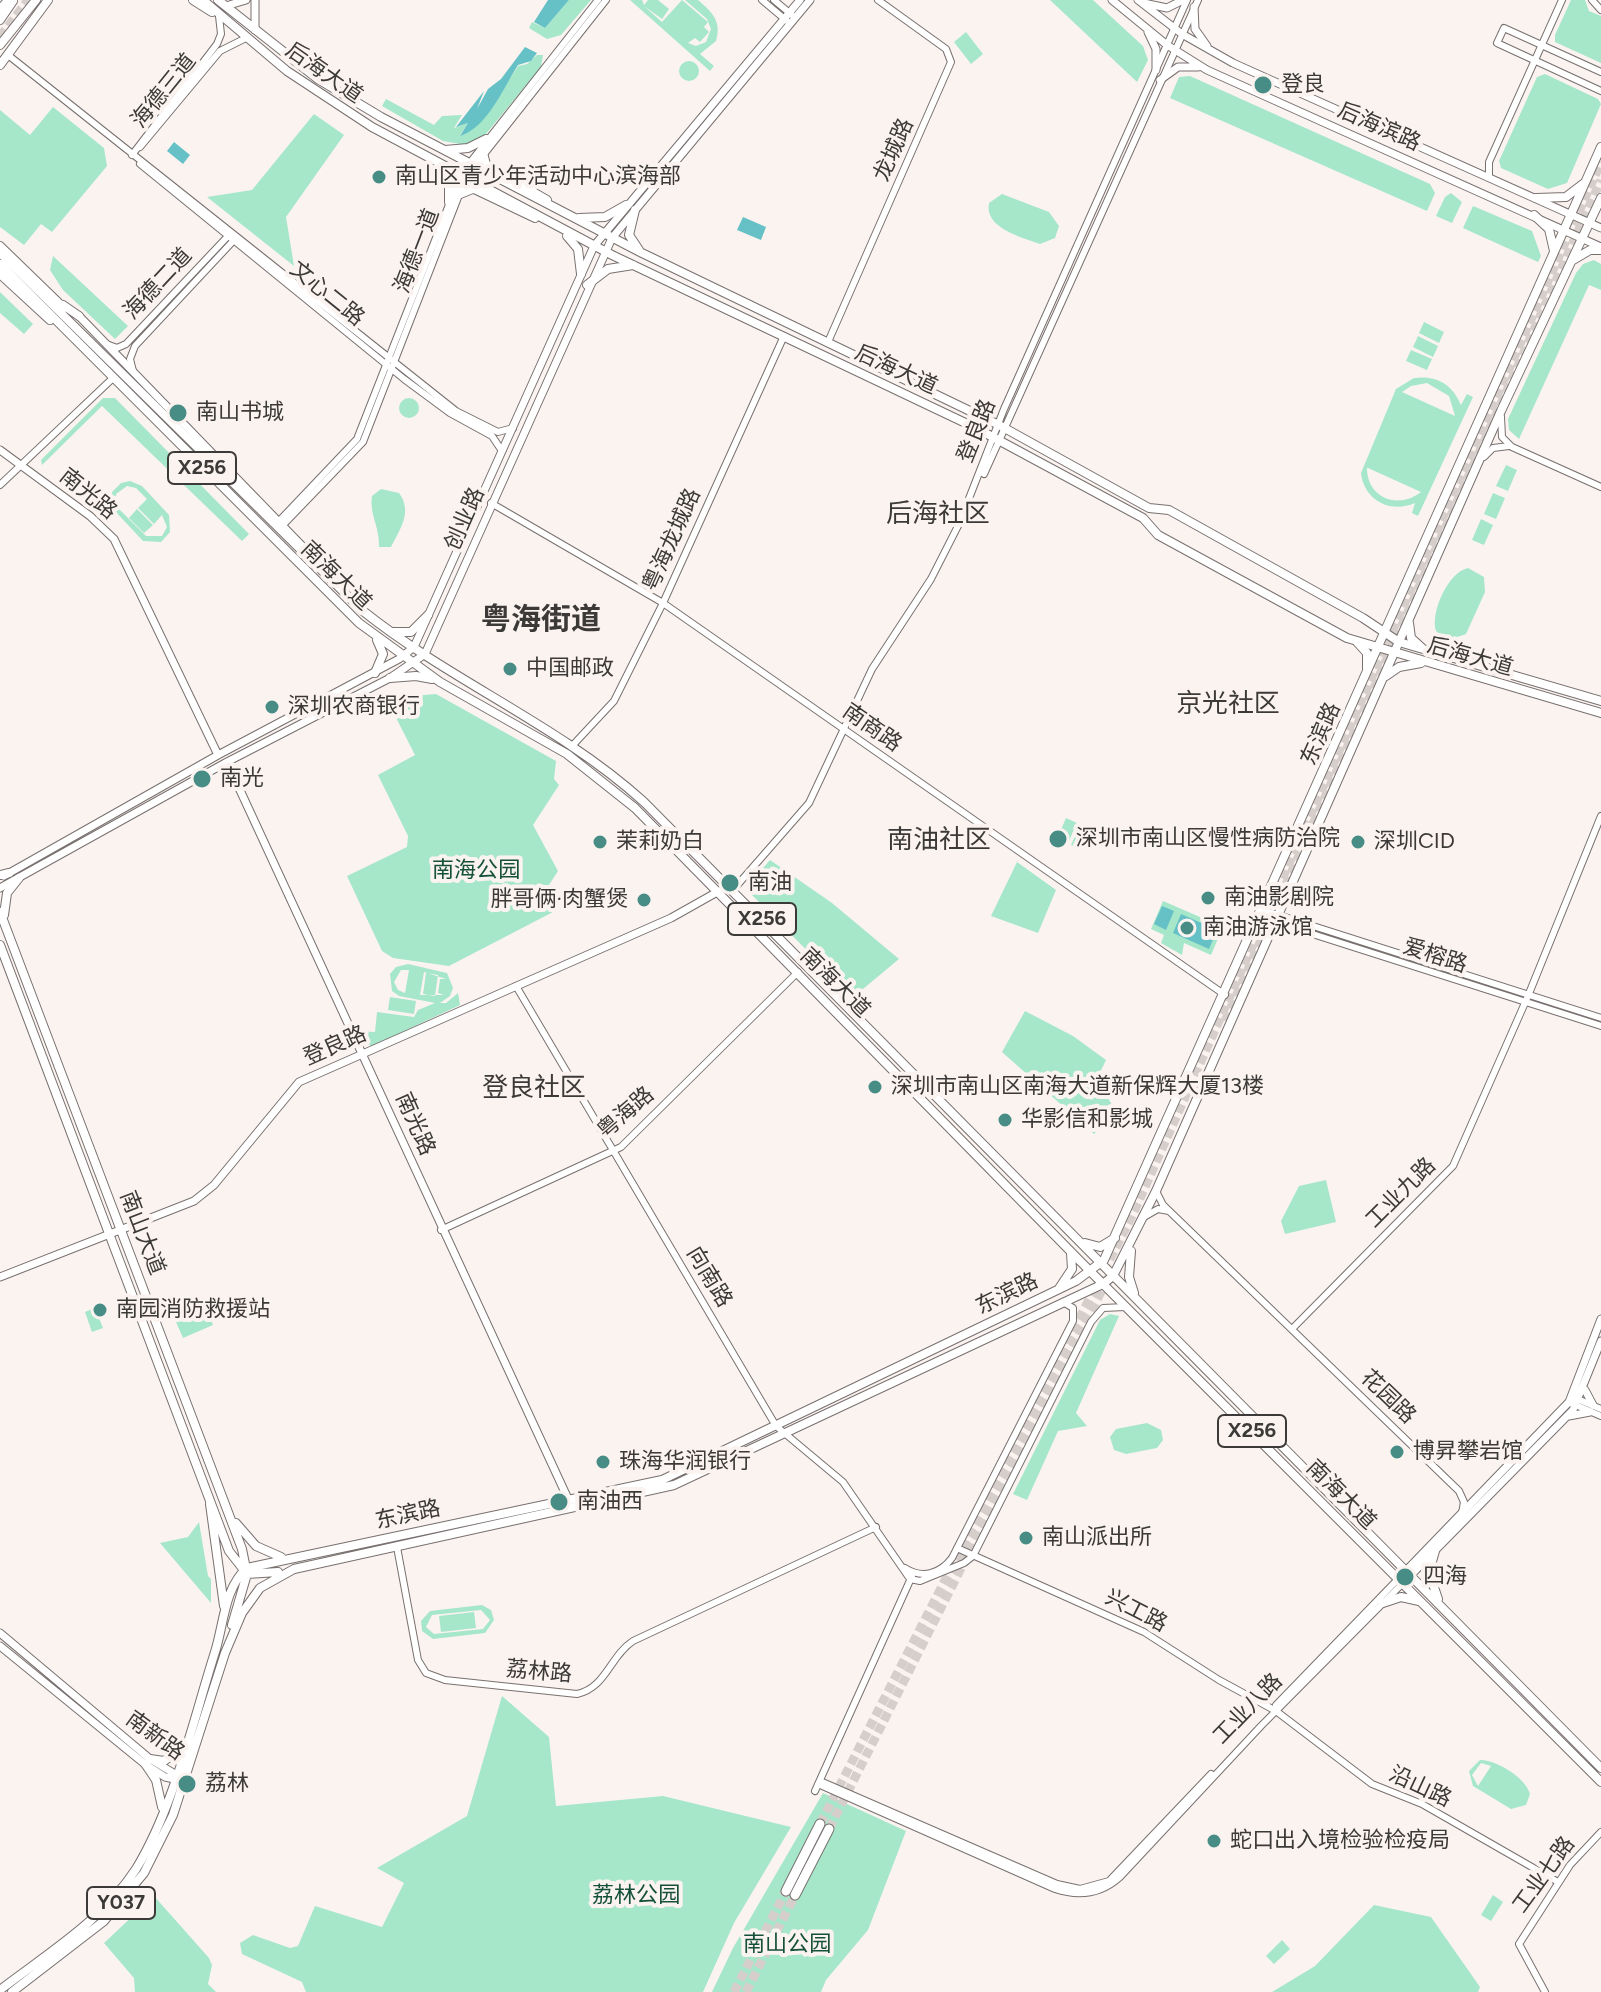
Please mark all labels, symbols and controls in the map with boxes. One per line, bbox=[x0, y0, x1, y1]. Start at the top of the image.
street label: 后海大道 bbox=[280, 37, 368, 109]
street label: 海德三道 bbox=[126, 48, 202, 134]
place label: 登良 bbox=[1281, 72, 1325, 98]
marker: 登良 bbox=[1252, 74, 1274, 96]
street label: 后海滨路 bbox=[1333, 97, 1425, 157]
street label: 龙城路 bbox=[869, 114, 919, 186]
place label: 南山区青少年活动中心滨海部 bbox=[395, 164, 681, 190]
marker: 南山区青少年活动中心滨海部 bbox=[370, 168, 388, 186]
street label: 海德一道 bbox=[389, 205, 445, 297]
street label: 海德二道 bbox=[118, 243, 198, 325]
street label: 文心二路 bbox=[284, 256, 370, 332]
street label: 后海大道 bbox=[851, 339, 941, 401]
street label: 登良路 bbox=[952, 395, 1002, 467]
place label: 南山书城 bbox=[196, 400, 284, 426]
marker: 南山书城 bbox=[167, 402, 189, 424]
road number: X256 bbox=[168, 452, 236, 484]
street label: 南光路 bbox=[54, 463, 122, 525]
street label: 创业路 bbox=[440, 483, 490, 555]
street label: 粤海龙城路 bbox=[638, 484, 706, 596]
district label: 后海社区 bbox=[886, 498, 990, 530]
street label: 南海大道 bbox=[295, 536, 377, 616]
district label: 粤海街道 bbox=[481, 602, 601, 638]
street label: 后海大道 bbox=[1424, 632, 1516, 682]
place label: 中国邮政 bbox=[526, 656, 614, 682]
marker: 中国邮政 bbox=[501, 660, 519, 678]
district label: 京光社区 bbox=[1176, 688, 1280, 720]
place label: 深圳农商银行 bbox=[288, 694, 420, 720]
marker: 深圳农商银行 bbox=[263, 698, 281, 716]
street label: 南商路 bbox=[837, 698, 907, 758]
street label: 东滨路 bbox=[1296, 698, 1346, 770]
place label: 南光 bbox=[220, 766, 264, 792]
marker: 南光 bbox=[191, 768, 213, 790]
district label: 南油社区 bbox=[887, 824, 991, 856]
place label: 深圳市南山区慢性病防治院 bbox=[1076, 826, 1340, 852]
marker: 深圳市南山区慢性病防治院 bbox=[1047, 828, 1069, 850]
place label: 茉莉奶白 bbox=[616, 829, 704, 855]
place label: 深圳CID bbox=[1374, 829, 1455, 855]
marker: 茉莉奶白 bbox=[591, 833, 609, 851]
marker: 深圳CID bbox=[1349, 833, 1367, 851]
park label: 南海公园 bbox=[432, 858, 520, 884]
place label: 南油 bbox=[748, 870, 792, 896]
marker: 南油 bbox=[719, 872, 741, 894]
place label: 南油影剧院 bbox=[1224, 885, 1334, 911]
place label: 胖哥俩·肉蟹煲 bbox=[490, 887, 628, 913]
marker: 南油影剧院 bbox=[1199, 889, 1217, 907]
marker: 胖哥俩·肉蟹煲 bbox=[635, 891, 653, 909]
road number: X256 bbox=[728, 903, 796, 935]
place label: 南油游泳馆 bbox=[1203, 915, 1313, 941]
marker: 南油游泳馆 bbox=[1178, 919, 1196, 937]
street label: 爱榕路 bbox=[1400, 933, 1470, 979]
street label: 南海大道 bbox=[795, 943, 875, 1023]
street label: 登良路 bbox=[299, 1021, 371, 1071]
district label: 登良社区 bbox=[482, 1072, 586, 1104]
place label: 深圳市南山区南海大道新保辉大厦13楼 bbox=[891, 1074, 1264, 1100]
marker: 深圳市南山区南海大道新保辉大厦13楼 bbox=[866, 1078, 884, 1096]
street label: 粤海路 bbox=[592, 1081, 660, 1145]
street label: 南光路 bbox=[390, 1088, 440, 1160]
place label: 华影信和影城 bbox=[1021, 1107, 1153, 1133]
marker: 华影信和影城 bbox=[996, 1111, 1014, 1129]
street label: 工业九路 bbox=[1361, 1153, 1441, 1233]
street label: 南山大道 bbox=[114, 1187, 170, 1279]
street label: 向南路 bbox=[681, 1242, 737, 1312]
street label: 东滨路 bbox=[972, 1268, 1042, 1320]
place label: 南园消防救援站 bbox=[116, 1297, 270, 1323]
marker: 南园消防救援站 bbox=[91, 1301, 109, 1319]
street label: 花园路 bbox=[1355, 1365, 1421, 1429]
road number: X256 bbox=[1218, 1415, 1286, 1447]
place label: 博昇攀岩馆 bbox=[1413, 1439, 1523, 1465]
marker: 博昇攀岩馆 bbox=[1388, 1443, 1406, 1461]
place label: 珠海华润银行 bbox=[619, 1449, 751, 1475]
marker: 珠海华润银行 bbox=[594, 1453, 612, 1471]
street label: 南海大道 bbox=[1301, 1455, 1381, 1535]
place label: 南油西 bbox=[577, 1489, 643, 1515]
marker: 南油西 bbox=[548, 1491, 570, 1513]
street label: 东滨路 bbox=[373, 1495, 443, 1535]
place label: 南山派出所 bbox=[1042, 1525, 1152, 1551]
marker: 南山派出所 bbox=[1017, 1529, 1035, 1547]
place label: 四海 bbox=[1423, 1564, 1467, 1590]
marker: 四海 bbox=[1394, 1566, 1416, 1588]
street label: 兴工路 bbox=[1101, 1584, 1171, 1638]
street label: 荔林路 bbox=[505, 1656, 573, 1688]
street label: 工业八路 bbox=[1208, 1668, 1288, 1750]
street label: 南新路 bbox=[121, 1706, 189, 1766]
street label: 沿山路 bbox=[1385, 1761, 1455, 1813]
place label: 荔林 bbox=[205, 1771, 249, 1797]
marker: 荔林 bbox=[176, 1773, 198, 1795]
place label: 蛇口出入境检验检疫局 bbox=[1230, 1828, 1450, 1854]
marker: 蛇口出入境检验检疫局 bbox=[1205, 1832, 1223, 1850]
street label: 工业七路 bbox=[1507, 1832, 1581, 1918]
park label: 荔林公园 bbox=[592, 1883, 680, 1909]
road number: Y037 bbox=[87, 1887, 155, 1919]
park label: 南山公园 bbox=[743, 1932, 831, 1958]

